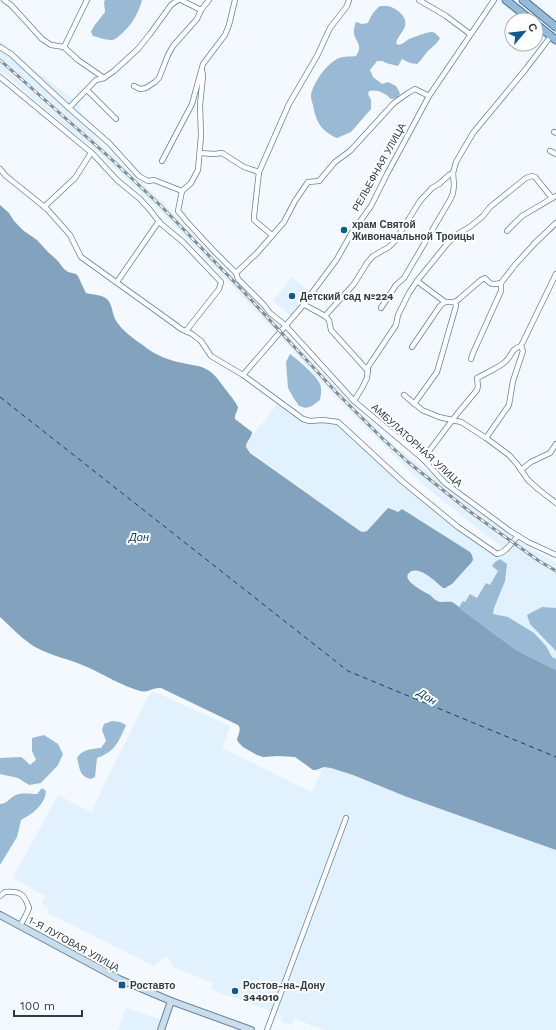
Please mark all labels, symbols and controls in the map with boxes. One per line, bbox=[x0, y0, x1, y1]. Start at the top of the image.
north arrow bbox=[504, 12, 544, 52]
text: С bbox=[525, 21, 540, 34]
street label: РЕЛЬЕФНАЯ УЛИЦА bbox=[350, 121, 408, 213]
place label: храм Святой Живоначальной Троицы bbox=[351, 219, 474, 242]
marker: храм Святой Живоначальной Троицы bbox=[339, 225, 349, 235]
marker: Детский сад №224 bbox=[287, 291, 297, 301]
place label: Детский сад №224 bbox=[300, 291, 394, 302]
street label: АМБУЛАТОРНАЯ УЛИЦА bbox=[369, 401, 465, 489]
water label: Дон bbox=[127, 531, 149, 544]
water label: Дон bbox=[413, 685, 439, 708]
street label: 1-Я ЛУГОВАЯ УЛИЦА bbox=[26, 914, 122, 974]
marker: Роставто bbox=[117, 980, 127, 990]
place label: Роставто bbox=[130, 980, 175, 991]
place label: Ростов-на-Дону 344010 bbox=[243, 980, 326, 1003]
marker: Ростов-на-Дону 344010 bbox=[230, 986, 240, 996]
scale bar bbox=[14, 992, 82, 1018]
text: 100 m bbox=[20, 999, 55, 1013]

